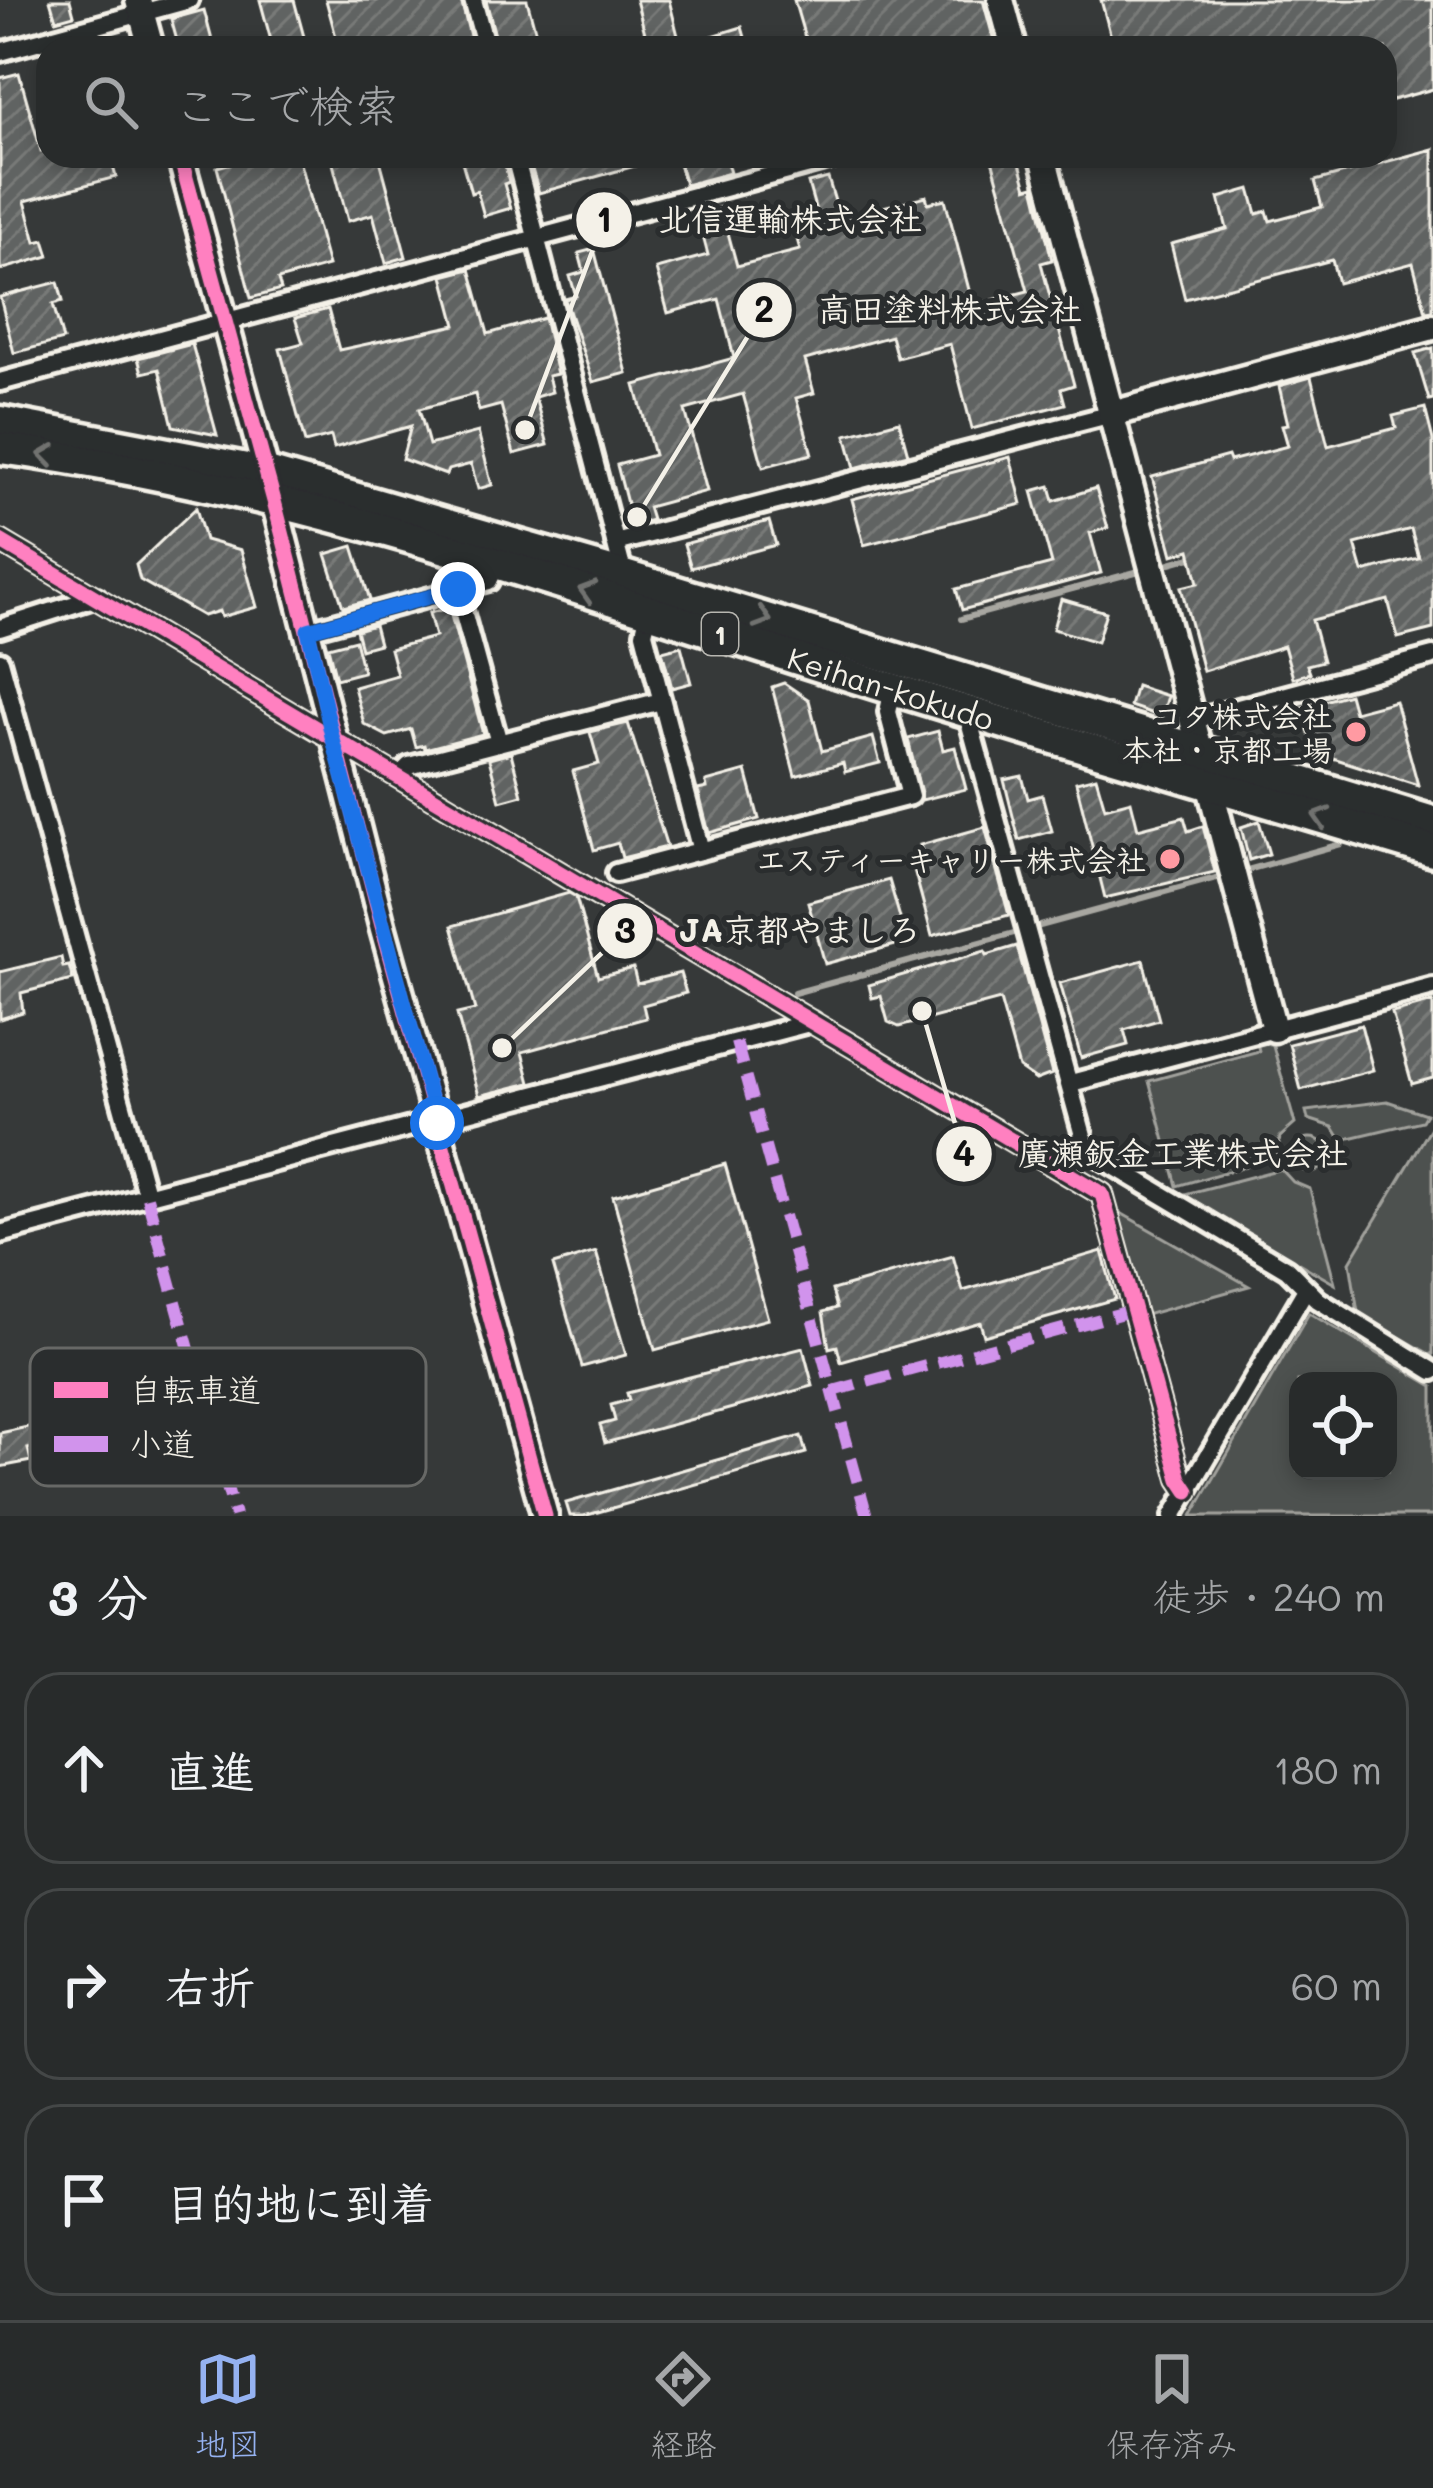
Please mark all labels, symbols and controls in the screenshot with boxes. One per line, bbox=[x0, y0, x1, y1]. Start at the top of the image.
search box bbox=[36, 36, 1397, 168]
icon: search bbox=[78, 69, 144, 135]
text: ここで検索 bbox=[174, 75, 399, 133]
callout: 北信運輸株式会社 bbox=[574, 185, 946, 254]
text: 1 bbox=[596, 194, 612, 241]
text: 北信運輸株式会社 bbox=[658, 196, 922, 239]
callout: 高田塗料株式会社 bbox=[734, 275, 1106, 344]
text: 2 bbox=[754, 284, 774, 331]
text: 高田塗料株式会社 bbox=[818, 286, 1082, 329]
one-way arrow bbox=[37, 443, 56, 469]
route end bbox=[431, 562, 485, 616]
one-way arrow bbox=[577, 581, 598, 606]
one-way arrow bbox=[752, 604, 773, 629]
road number: 1 bbox=[702, 613, 738, 655]
street label: Keihan-kokudo bbox=[783, 637, 999, 739]
place label: コタ株式会社 本社・京都工場 bbox=[1122, 695, 1332, 769]
marker: コタ株式会社 本社・京都工場 bbox=[1343, 719, 1369, 745]
one-way arrow bbox=[1311, 806, 1332, 831]
place label: エスティーキャリー株式会社 bbox=[756, 839, 1146, 879]
marker: エスティーキャリー株式会社 bbox=[1157, 846, 1183, 872]
callout: JA京都やましろ bbox=[595, 896, 946, 965]
text: 3 bbox=[614, 905, 636, 952]
text: JA京都やましろ bbox=[679, 907, 921, 950]
route start bbox=[410, 1096, 464, 1150]
callout: 廣瀬鈑金工業株式会社 bbox=[934, 1119, 1372, 1188]
text: 4 bbox=[953, 1128, 975, 1175]
text: 廣瀬鈑金工業株式会社 bbox=[1018, 1130, 1348, 1173]
legend bbox=[30, 1348, 426, 1486]
text: 自転車道 bbox=[129, 1367, 261, 1410]
map controls bbox=[1289, 1372, 1397, 1480]
button: locate bbox=[1289, 1372, 1397, 1480]
text: 小道 bbox=[129, 1421, 195, 1464]
text: 3 分 bbox=[48, 1562, 148, 1629]
text: 徒歩 · 240 m bbox=[1153, 1570, 1385, 1621]
icon: ahead bbox=[51, 1735, 117, 1801]
text: 直進 bbox=[165, 1741, 255, 1799]
text: 180 m bbox=[1273, 1743, 1382, 1794]
icon: right bbox=[51, 1951, 117, 2017]
text: 右折 bbox=[165, 1957, 255, 2015]
text: 60 m bbox=[1291, 1959, 1382, 2010]
icon: arrive bbox=[51, 2167, 117, 2233]
text: 目的地に到着 bbox=[165, 2173, 435, 2231]
tab: 地図 bbox=[195, 2346, 261, 2466]
tab: 経路 bbox=[650, 2346, 716, 2466]
tab: 保存済み bbox=[1106, 2346, 1238, 2466]

